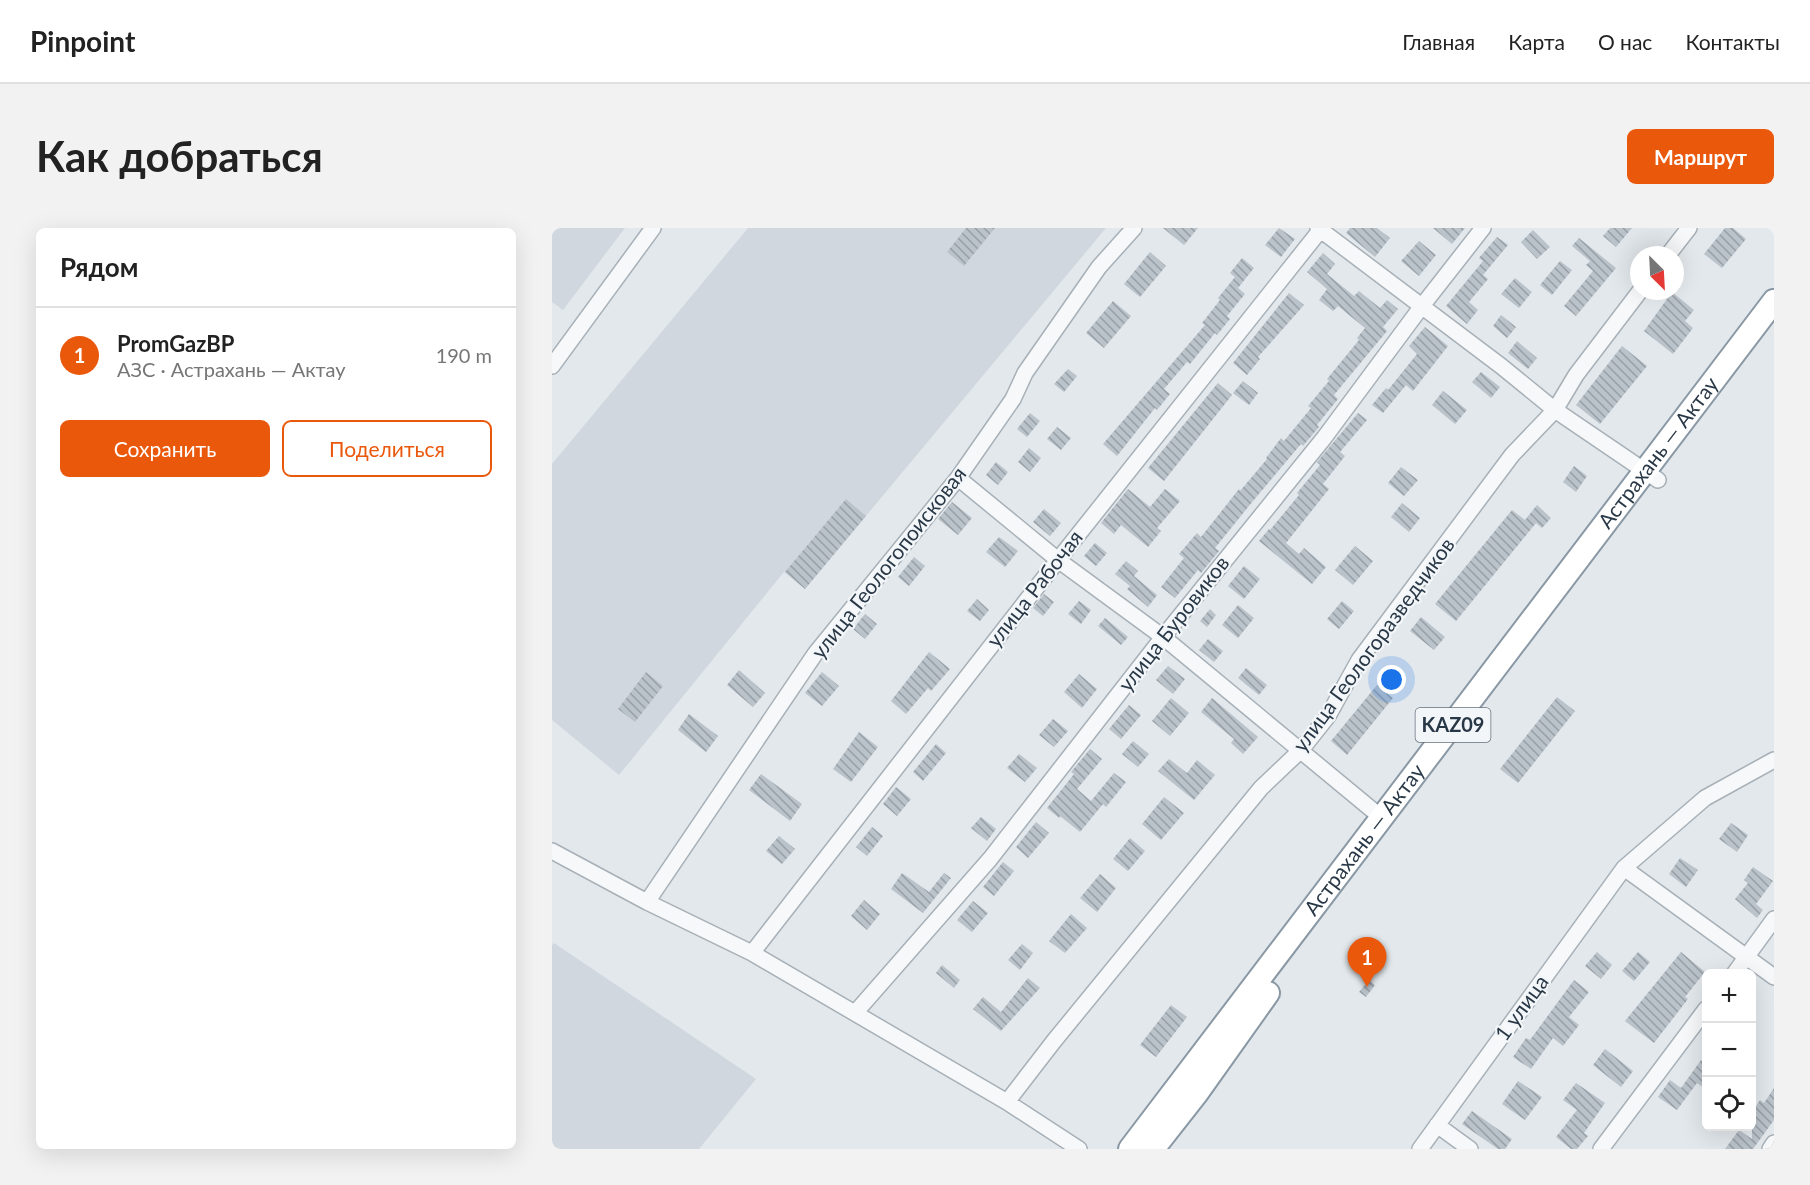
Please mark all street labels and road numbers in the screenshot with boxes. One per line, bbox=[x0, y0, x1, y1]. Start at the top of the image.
street label: Астрахань — Актау bbox=[1592, 371, 1723, 533]
street label: улица Геологопоисковая bbox=[805, 461, 971, 663]
street label: улица Рабочая bbox=[980, 525, 1087, 651]
street label: улица Геологоразведчиков bbox=[1287, 532, 1459, 756]
street label: улица Буровиков bbox=[1112, 550, 1233, 696]
road number: KAZ09 bbox=[1416, 708, 1490, 742]
street label: Астрахань — Актау bbox=[1298, 758, 1429, 920]
street label: 1 улица bbox=[1489, 969, 1553, 1045]

